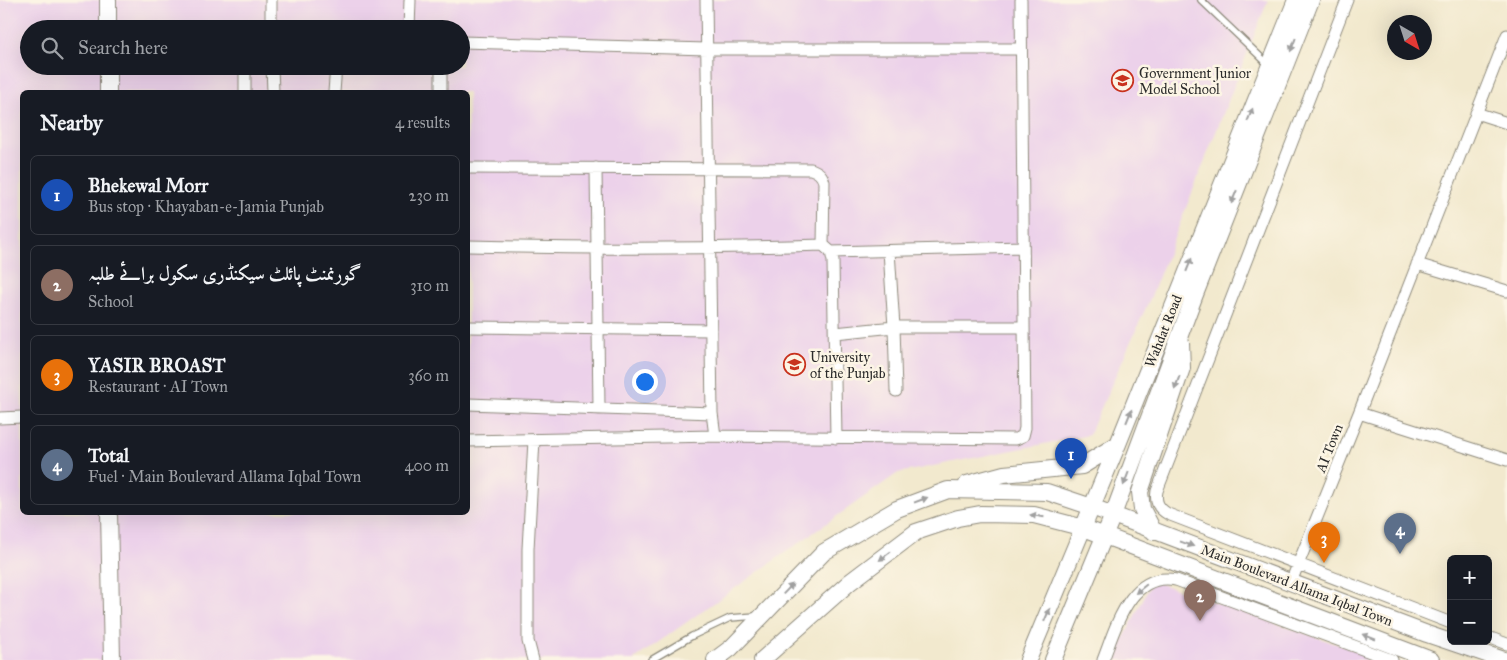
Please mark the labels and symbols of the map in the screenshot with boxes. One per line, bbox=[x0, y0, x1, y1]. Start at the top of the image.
north arrow bbox=[1387, 15, 1432, 60]
one-way arrow bbox=[1289, 38, 1297, 53]
place label: Government Junior Model School bbox=[1139, 65, 1252, 98]
school or university icon: Government Junior Model School bbox=[1111, 69, 1135, 93]
one-way arrow bbox=[1246, 107, 1254, 122]
one-way arrow bbox=[1230, 189, 1237, 204]
one-way arrow bbox=[1186, 258, 1194, 273]
street label: Wahdat Road bbox=[1141, 292, 1186, 370]
place label: University of the Punjab bbox=[810, 349, 886, 382]
school or university icon: University of the Punjab bbox=[782, 353, 806, 377]
your location bbox=[632, 369, 658, 395]
one-way arrow bbox=[1173, 376, 1181, 391]
one-way arrow bbox=[1126, 409, 1134, 424]
street label: AI Town bbox=[1312, 421, 1347, 476]
pin: 1 bbox=[1055, 438, 1087, 479]
one-way arrow bbox=[1122, 472, 1130, 487]
one-way arrow bbox=[914, 496, 929, 504]
one-way arrow bbox=[1028, 512, 1044, 520]
pin: 4 bbox=[1384, 513, 1416, 554]
pin: 3 bbox=[1308, 522, 1340, 563]
one-way arrow bbox=[1179, 541, 1194, 548]
street label: Main Boulevard Allama Iqbal Town bbox=[1198, 541, 1395, 631]
one-way arrow bbox=[878, 551, 892, 561]
pin: 2 bbox=[1184, 580, 1216, 621]
one-way arrow bbox=[782, 584, 794, 596]
one-way arrow bbox=[1134, 584, 1148, 594]
one-way arrow bbox=[1044, 608, 1052, 622]
one-way arrow bbox=[1361, 633, 1376, 641]

